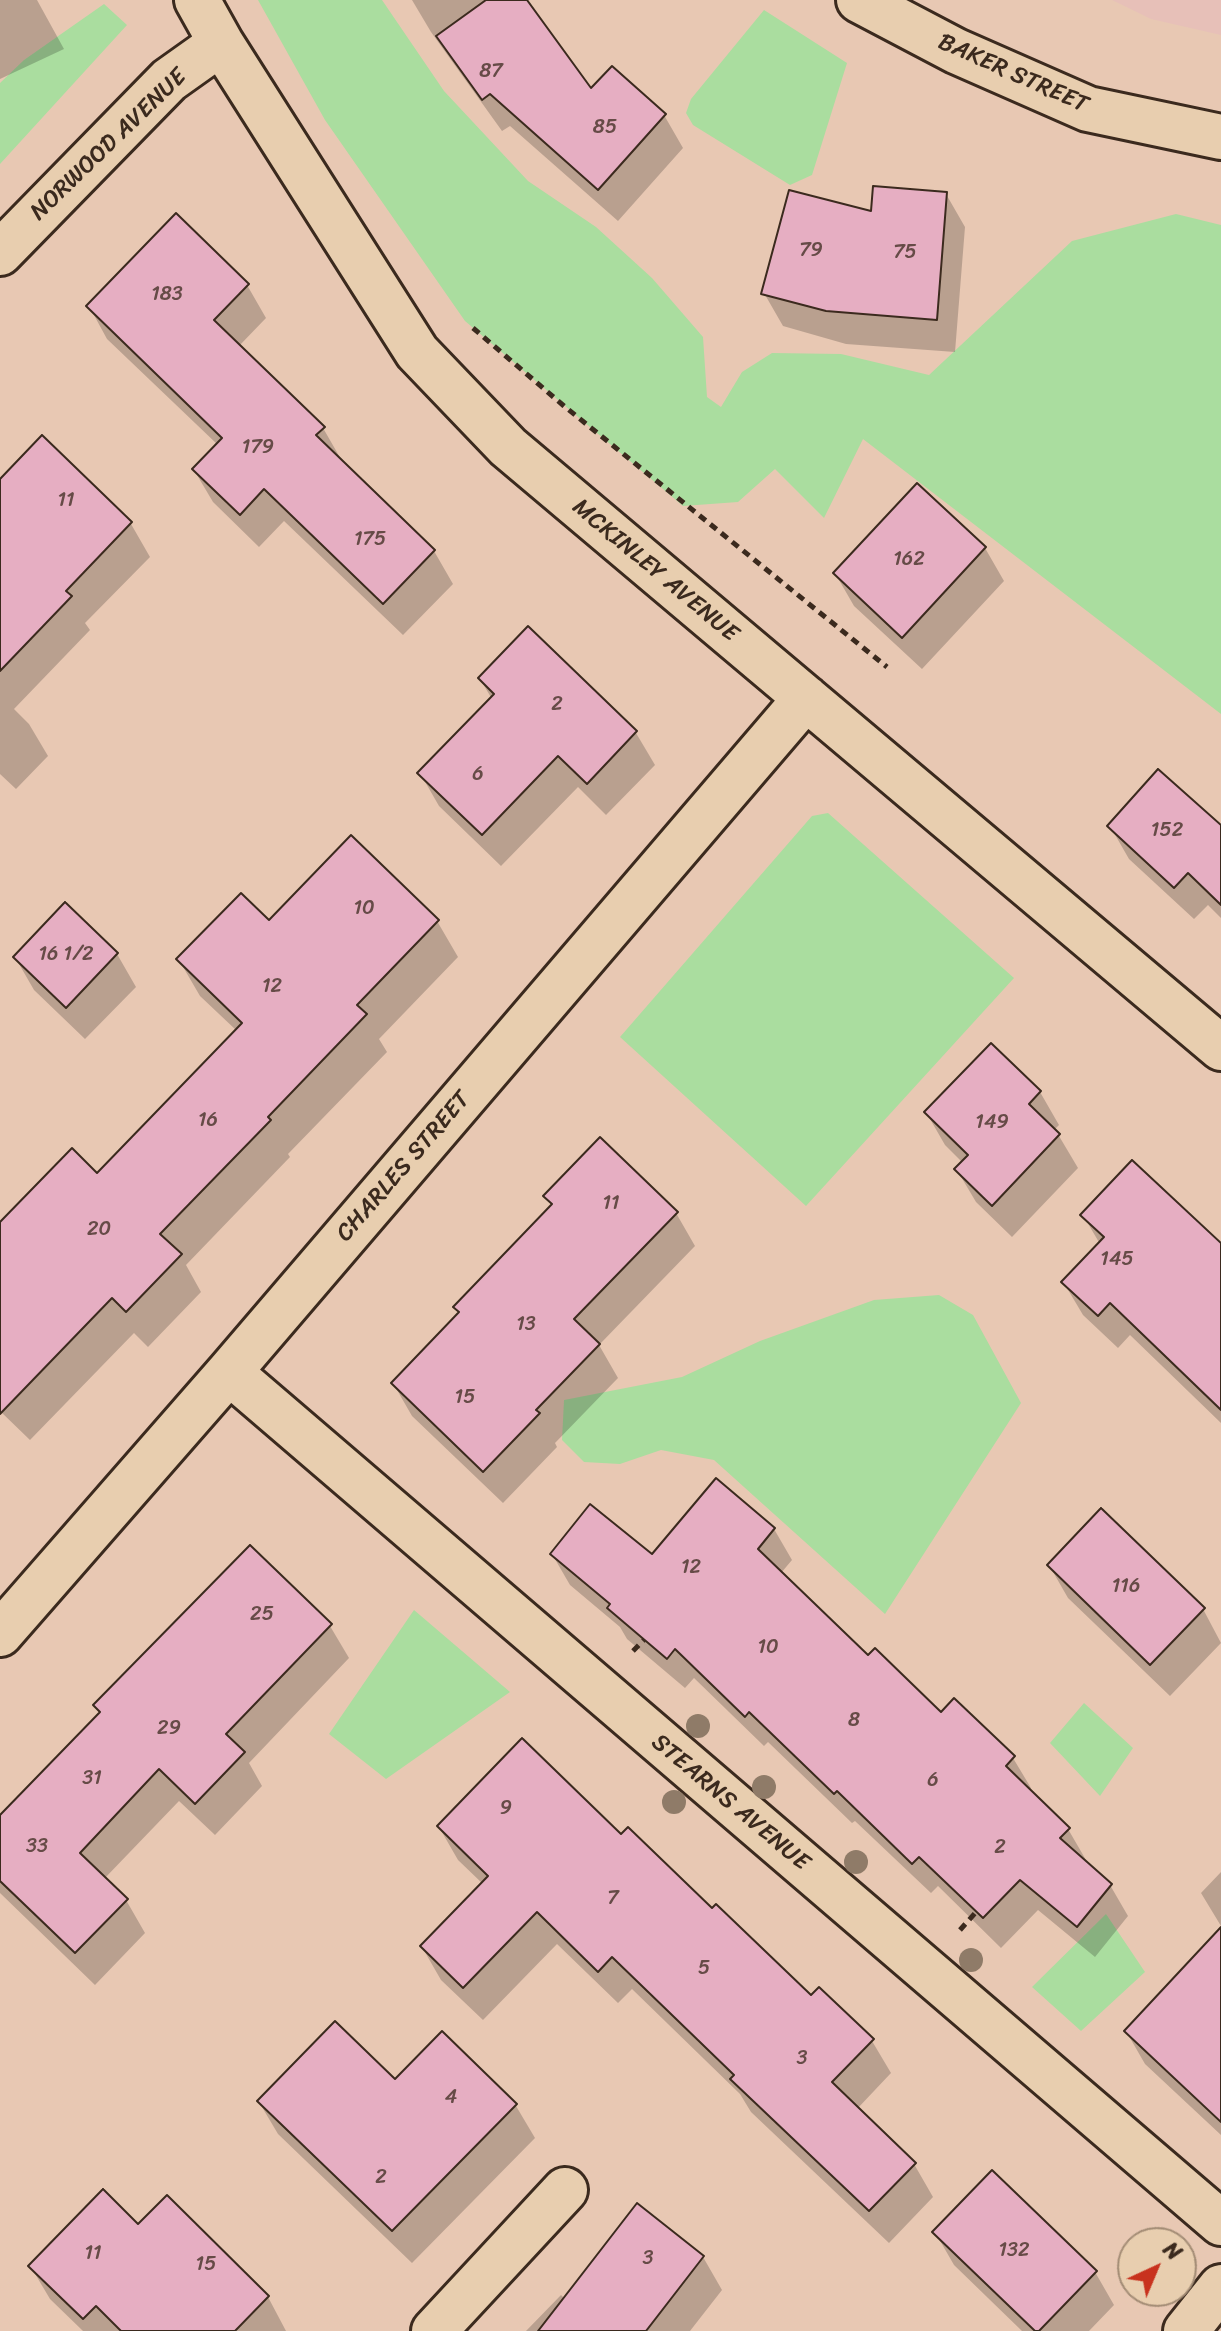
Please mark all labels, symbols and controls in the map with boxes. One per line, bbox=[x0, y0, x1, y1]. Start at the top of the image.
street label: BAKER STREET bbox=[933, 28, 1093, 120]
house number: 87 bbox=[479, 60, 503, 84]
street label: NORWOOD AVENUE bbox=[25, 63, 193, 227]
house number: 85 bbox=[593, 116, 617, 140]
house number: 79 bbox=[799, 239, 823, 263]
house number: 75 bbox=[893, 241, 917, 265]
house number: 183 bbox=[151, 283, 183, 307]
house number: 179 bbox=[242, 436, 274, 460]
house number: 11 bbox=[57, 489, 75, 513]
street label: MCKINLEY AVENUE bbox=[566, 493, 744, 649]
house number: 175 bbox=[354, 528, 386, 552]
house number: 162 bbox=[893, 548, 925, 572]
house number: 2 bbox=[551, 693, 563, 717]
house number: 6 bbox=[472, 763, 484, 787]
house number: 152 bbox=[1151, 819, 1183, 843]
house number: 10 bbox=[353, 897, 375, 921]
house number: 16 1/2 bbox=[38, 943, 94, 967]
house number: 12 bbox=[262, 975, 282, 999]
street label: CHARLES STREET bbox=[331, 1086, 477, 1248]
house number: 16 bbox=[198, 1109, 218, 1133]
house number: 149 bbox=[975, 1111, 1009, 1135]
house number: 11 bbox=[602, 1192, 620, 1216]
house number: 20 bbox=[87, 1218, 111, 1242]
house number: 145 bbox=[1100, 1248, 1134, 1272]
house number: 13 bbox=[516, 1313, 536, 1337]
house number: 15 bbox=[455, 1386, 475, 1410]
house number: 12 bbox=[681, 1556, 701, 1580]
house number: 116 bbox=[1112, 1575, 1140, 1599]
house number: 25 bbox=[250, 1603, 274, 1627]
house number: 10 bbox=[757, 1636, 779, 1660]
house number: 8 bbox=[848, 1709, 860, 1733]
house number: 29 bbox=[157, 1717, 181, 1741]
street label: STEARNS AVENUE bbox=[645, 1728, 815, 1878]
house number: 31 bbox=[82, 1767, 102, 1791]
house number: 6 bbox=[927, 1769, 939, 1793]
house number: 9 bbox=[500, 1797, 512, 1821]
house number: 33 bbox=[26, 1835, 48, 1859]
house number: 2 bbox=[994, 1836, 1006, 1860]
house number: 7 bbox=[607, 1887, 619, 1911]
house number: 5 bbox=[698, 1957, 710, 1981]
house number: 3 bbox=[797, 2047, 807, 2071]
house number: 4 bbox=[445, 2086, 457, 2110]
house number: 2 bbox=[375, 2166, 387, 2190]
north arrow bbox=[1117, 2227, 1197, 2307]
text: N bbox=[1154, 2231, 1192, 2270]
house number: 132 bbox=[998, 2239, 1030, 2263]
house number: 11 bbox=[84, 2242, 102, 2266]
house number: 3 bbox=[643, 2247, 653, 2271]
house number: 15 bbox=[196, 2253, 216, 2277]

